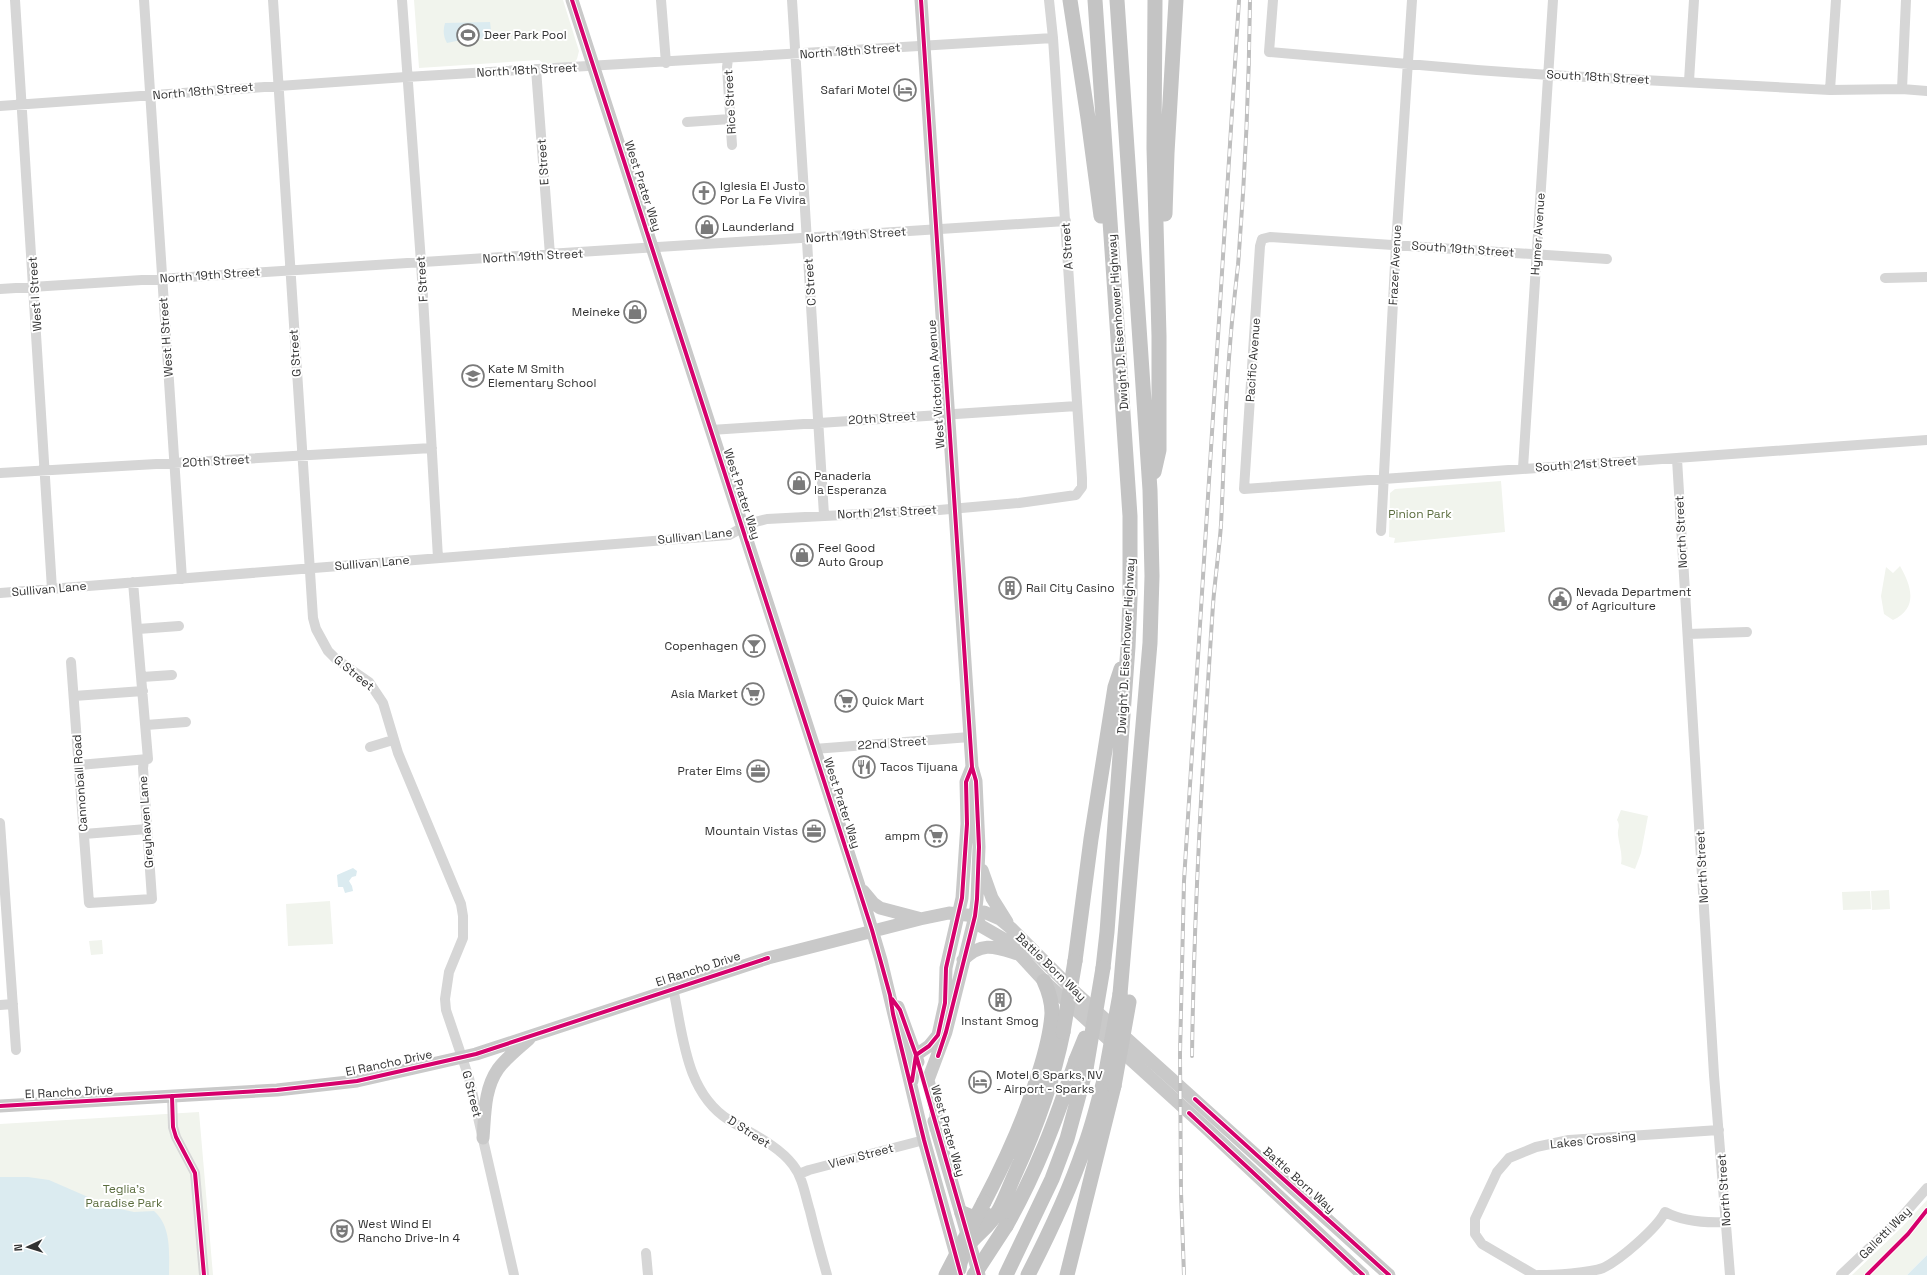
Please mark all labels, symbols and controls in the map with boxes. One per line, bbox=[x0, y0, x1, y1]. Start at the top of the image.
sports icon: Deer Park Pool bbox=[455, 22, 481, 48]
place label: Deer Park Pool bbox=[484, 27, 567, 43]
street label: North 18th Street bbox=[799, 39, 901, 63]
street label: North 18th Street bbox=[476, 59, 578, 81]
street label: South 18th Street bbox=[1546, 66, 1650, 88]
street label: Rice Street bbox=[720, 69, 740, 135]
hotel icon: Safari Motel bbox=[892, 77, 918, 103]
street label: North 18th Street bbox=[152, 79, 254, 103]
place label: Safari Motel bbox=[821, 82, 890, 98]
street label: E Street bbox=[533, 138, 553, 186]
street label: West Prater Way bbox=[621, 139, 665, 233]
place label: Iglesia El Justo Por La Fe Vivira bbox=[720, 178, 806, 208]
church icon: Iglesia El Justo Por La Fe Vivira bbox=[691, 180, 717, 206]
street label: Hymer Avenue bbox=[1527, 192, 1549, 276]
shop icon: Launderland bbox=[694, 214, 720, 240]
place label: Launderland bbox=[722, 219, 794, 235]
street label: A Street bbox=[1057, 222, 1077, 270]
street label: North 19th Street bbox=[805, 224, 907, 246]
street label: Frazer Avenue bbox=[1385, 224, 1405, 306]
street label: Dwight D. Eisenhower Highway bbox=[1104, 234, 1132, 410]
street label: South 19th Street bbox=[1411, 237, 1515, 261]
street label: North 19th Street bbox=[482, 245, 584, 267]
street label: F Street bbox=[412, 255, 432, 303]
street label: West I Street bbox=[24, 256, 46, 332]
street label: C Street bbox=[800, 258, 820, 306]
street label: North 19th Street bbox=[159, 264, 261, 286]
street label: West H Street bbox=[155, 297, 177, 377]
shop icon: Meineke bbox=[622, 299, 648, 325]
place label: Meineke bbox=[572, 304, 620, 320]
street label: Pacific Avenue bbox=[1242, 317, 1264, 403]
street label: West Victorian Avenue bbox=[924, 319, 948, 449]
street label: G Street bbox=[285, 329, 305, 377]
place label: Kate M Smith Elementary School bbox=[488, 361, 596, 391]
school or university icon: Kate M Smith Elementary School bbox=[460, 363, 486, 389]
street label: 20th Street bbox=[848, 408, 916, 428]
street label: West Prater Way bbox=[720, 447, 764, 541]
street label: 20th Street bbox=[182, 451, 250, 471]
street label: South 21st Street bbox=[1535, 452, 1637, 476]
place label: Panaderia la Esperanza bbox=[814, 468, 887, 498]
shop icon: Panaderia la Esperanza bbox=[786, 470, 812, 496]
street label: North Street bbox=[1671, 495, 1691, 569]
street label: North 21st Street bbox=[837, 501, 937, 523]
park label: Pinion Park bbox=[1388, 506, 1452, 522]
street label: Sullivan Lane bbox=[657, 524, 733, 548]
place label: Feel Good Auto Group bbox=[818, 540, 884, 570]
shop icon: Feel Good Auto Group bbox=[789, 542, 815, 568]
street label: Sullivan Lane bbox=[334, 552, 410, 574]
street label: Dwight D. Eisenhower Highway bbox=[1113, 558, 1139, 734]
building icon: Rail City Casino bbox=[997, 575, 1023, 601]
street label: Sullivan Lane bbox=[11, 578, 87, 600]
place label: Rail City Casino bbox=[1026, 580, 1115, 596]
place label: Nevada Department of Agriculture bbox=[1576, 584, 1691, 614]
public building icon: Nevada Department of Agriculture bbox=[1547, 586, 1573, 612]
bar icon: Copenhagen bbox=[741, 633, 767, 659]
place label: Copenhagen bbox=[664, 638, 738, 654]
street label: G Street bbox=[330, 652, 378, 694]
supermarket icon: Asia Market bbox=[740, 681, 766, 707]
place label: Asia Market bbox=[671, 686, 738, 702]
supermarket icon: Quick Mart bbox=[833, 688, 859, 714]
place label: Quick Mart bbox=[862, 693, 924, 709]
street label: 22nd Street bbox=[857, 733, 927, 753]
street label: Cannonball Road bbox=[69, 734, 91, 832]
restaurant icon: Tacos Tijuana bbox=[851, 754, 877, 780]
street label: West Prater Way bbox=[820, 756, 864, 850]
office icon: Prater Elms bbox=[745, 758, 771, 784]
place label: Tacos Tijuana bbox=[880, 759, 958, 775]
place label: Prater Elms bbox=[678, 763, 742, 779]
street label: Greyhaven Lane bbox=[135, 775, 157, 869]
office icon: Mountain Vistas bbox=[801, 818, 827, 844]
place label: Mountain Vistas bbox=[705, 823, 798, 839]
supermarket icon: ampm bbox=[923, 823, 949, 849]
place label: ampm bbox=[885, 828, 920, 844]
street label: North Street bbox=[1692, 830, 1712, 904]
street label: Battle Born Way bbox=[1012, 929, 1090, 1005]
street label: El Rancho Drive bbox=[653, 948, 743, 990]
building icon: Instant Smog bbox=[987, 987, 1013, 1013]
place label: Instant Smog bbox=[961, 1013, 1039, 1029]
street label: El Rancho Drive bbox=[344, 1046, 434, 1080]
place label: Motel 6 Sparks, NV - Airport - Sparks bbox=[996, 1067, 1103, 1097]
street label: G Street bbox=[458, 1069, 486, 1119]
hotel icon: Motel 6 Sparks, NV - Airport - Sparks bbox=[967, 1069, 993, 1095]
street label: El Rancho Drive bbox=[24, 1082, 114, 1102]
street label: West Prater Way bbox=[927, 1083, 969, 1179]
street label: D Street bbox=[725, 1112, 773, 1152]
street label: Lakes Crossing bbox=[1549, 1128, 1637, 1152]
street label: View Street bbox=[827, 1140, 895, 1172]
street label: Battle Born Way bbox=[1259, 1143, 1339, 1217]
street label: North Street bbox=[1713, 1153, 1735, 1227]
park label: Teglia's Paradise Park bbox=[85, 1181, 163, 1211]
street label: Galletti Way bbox=[1855, 1203, 1915, 1263]
place label: West Wind El Rancho Drive-In 4 bbox=[358, 1216, 460, 1246]
theatre icon: West Wind El Rancho Drive-In 4 bbox=[329, 1218, 355, 1244]
north arrow bbox=[8, 1227, 48, 1267]
text: N bbox=[11, 1244, 25, 1252]

